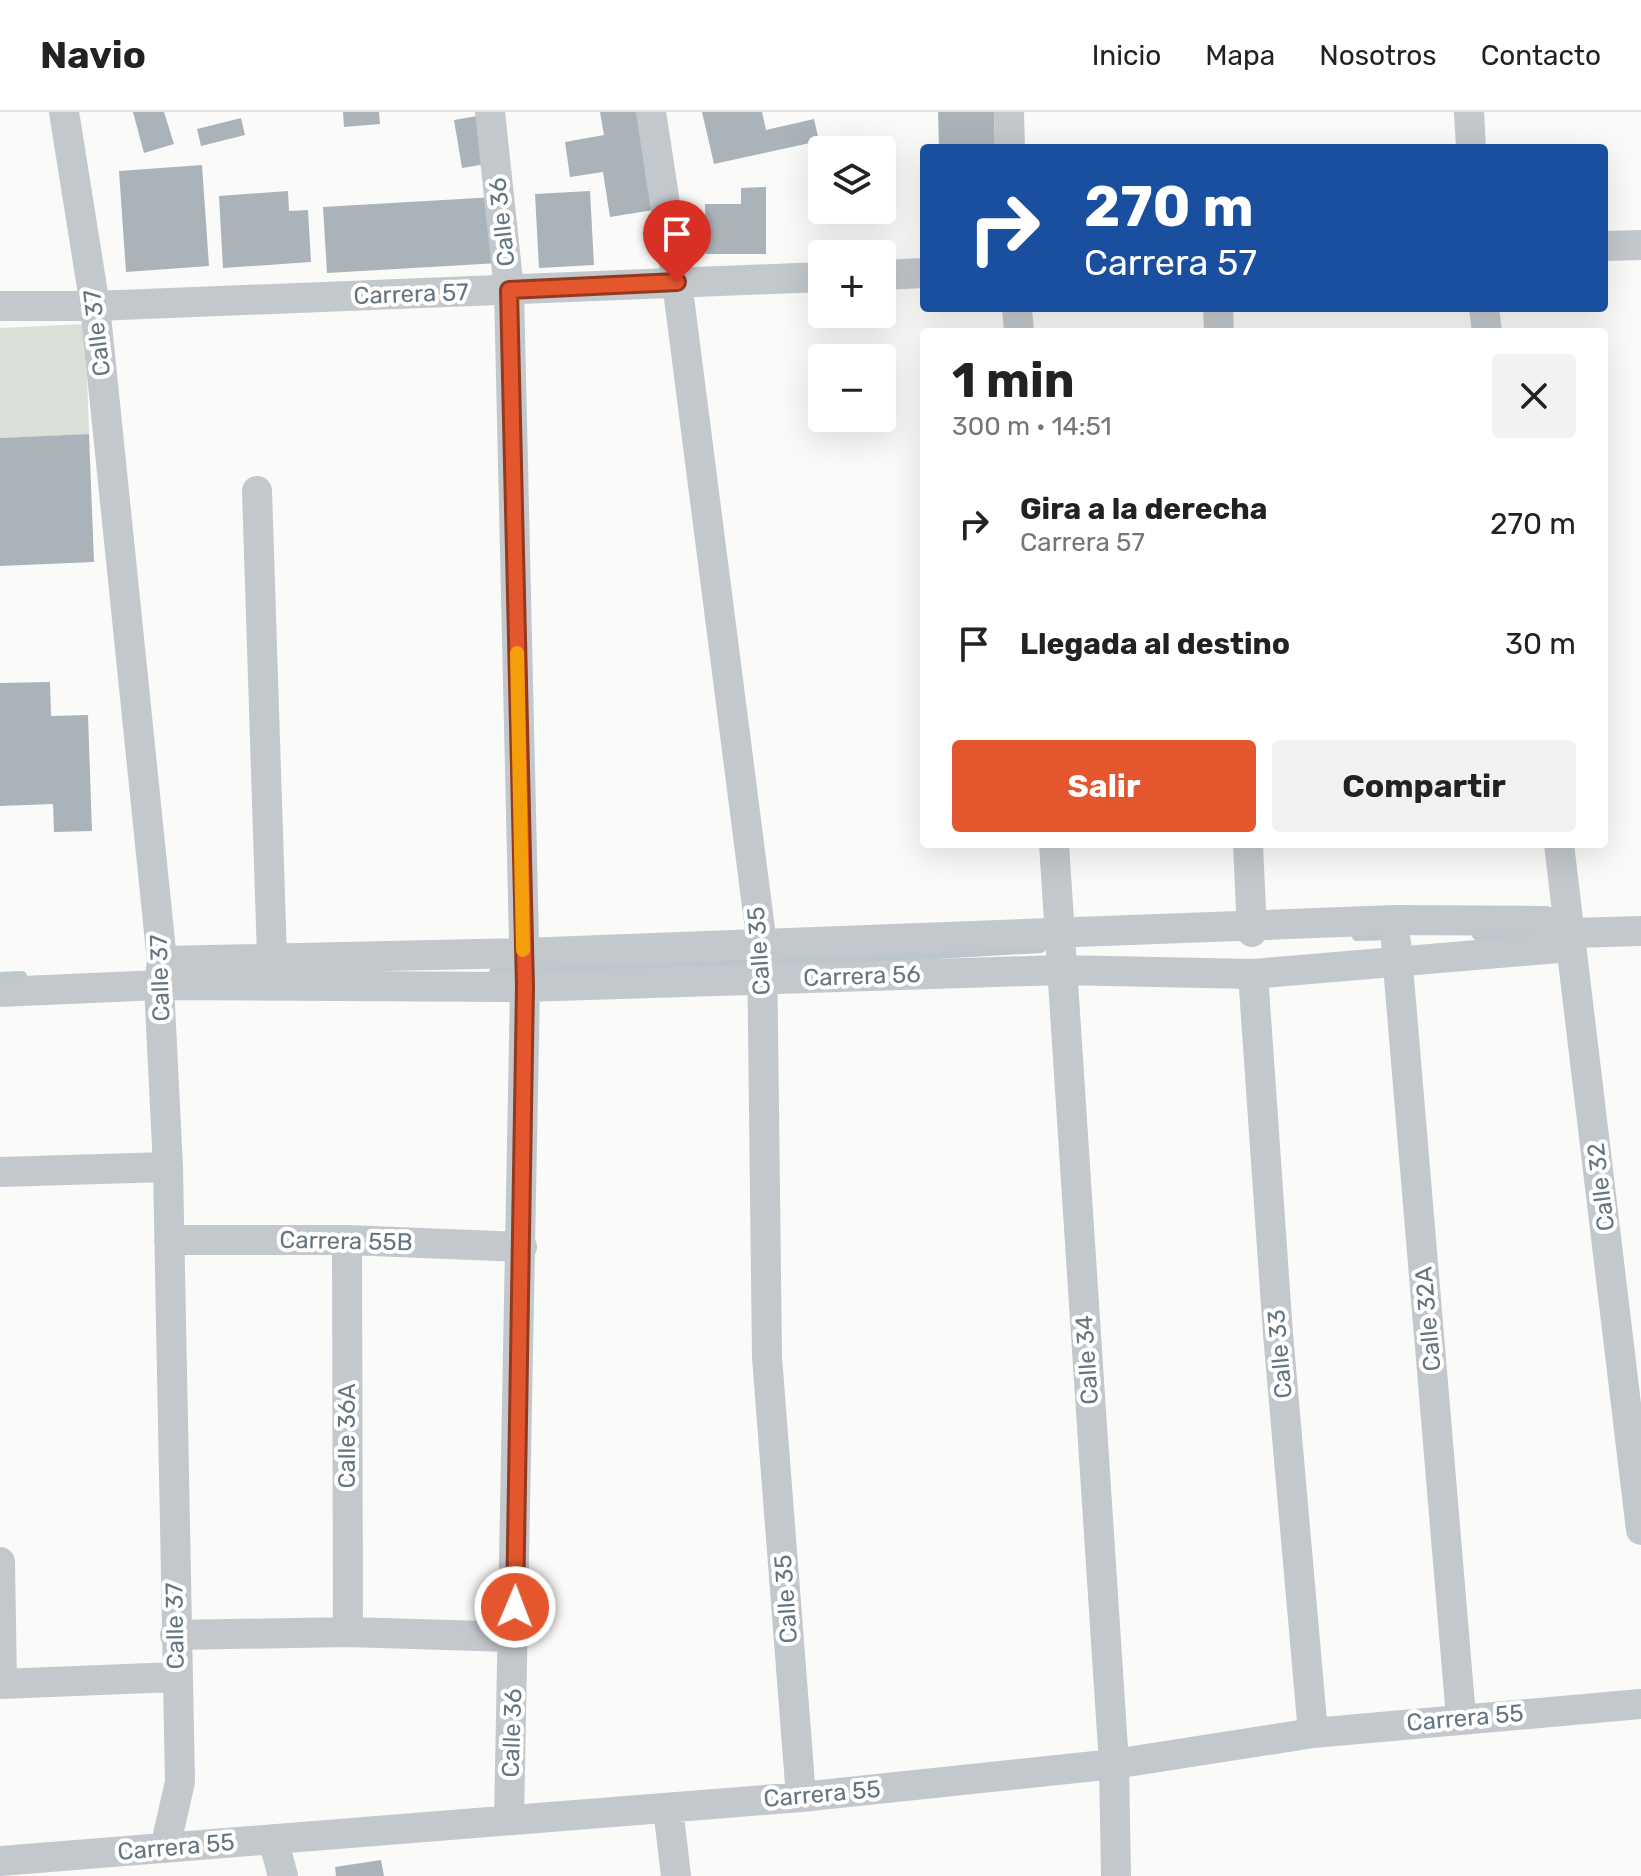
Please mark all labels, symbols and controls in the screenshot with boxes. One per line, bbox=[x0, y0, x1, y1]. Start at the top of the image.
text: Navio bbox=[40, 32, 146, 78]
text: Inicio bbox=[1092, 39, 1161, 72]
text: Mapa bbox=[1205, 39, 1275, 72]
text: Nosotros bbox=[1319, 39, 1437, 72]
text: Contacto bbox=[1481, 39, 1601, 72]
map controls bbox=[808, 136, 896, 432]
button: layers bbox=[808, 136, 896, 224]
text: 270 m bbox=[1084, 174, 1254, 240]
street label: Calle 36 bbox=[483, 176, 521, 268]
icon: right bbox=[952, 176, 1056, 280]
pin bbox=[643, 200, 711, 282]
icon: arrive bbox=[655, 212, 699, 256]
button: + bbox=[808, 240, 896, 328]
text: Carrera 57 bbox=[1084, 241, 1257, 284]
street label: Carrera 57 bbox=[353, 278, 469, 310]
street label: Calle 37 bbox=[78, 288, 116, 378]
button: − bbox=[808, 344, 896, 432]
text: 1 min bbox=[952, 352, 1075, 409]
button: close bbox=[1492, 354, 1576, 438]
text: 300 m · 14:51 bbox=[952, 411, 1112, 442]
text: Gira a la derecha bbox=[1020, 491, 1267, 527]
icon: right bbox=[952, 502, 996, 546]
text: 270 m bbox=[1490, 506, 1576, 542]
text: Carrera 57 bbox=[1020, 527, 1145, 558]
icon: arrive bbox=[952, 622, 996, 666]
text: Llegada al destino bbox=[1020, 626, 1290, 662]
text: 30 m bbox=[1505, 626, 1576, 662]
button: Salir bbox=[952, 740, 1256, 832]
button: Compartir bbox=[1272, 740, 1576, 832]
street label: Calle 35 bbox=[742, 906, 776, 996]
street label: Calle 37 bbox=[144, 934, 176, 1022]
street label: Carrera 56 bbox=[803, 960, 921, 992]
street label: Calle 32 bbox=[1582, 1141, 1620, 1233]
street label: Carrera 55B bbox=[279, 1226, 413, 1256]
street label: Calle 32A bbox=[1409, 1266, 1447, 1372]
street label: Calle 33 bbox=[1262, 1308, 1298, 1400]
street label: Calle 34 bbox=[1070, 1314, 1104, 1406]
street label: Calle 36A bbox=[333, 1383, 361, 1489]
street label: Calle 35 bbox=[769, 1554, 803, 1644]
position arrow bbox=[473, 1565, 557, 1649]
street label: Calle 37 bbox=[160, 1582, 190, 1670]
street label: Calle 36 bbox=[496, 1688, 528, 1778]
street label: Carrera 55 bbox=[1405, 1699, 1525, 1737]
street label: Carrera 55 bbox=[762, 1775, 882, 1813]
street label: Carrera 55 bbox=[116, 1828, 236, 1866]

